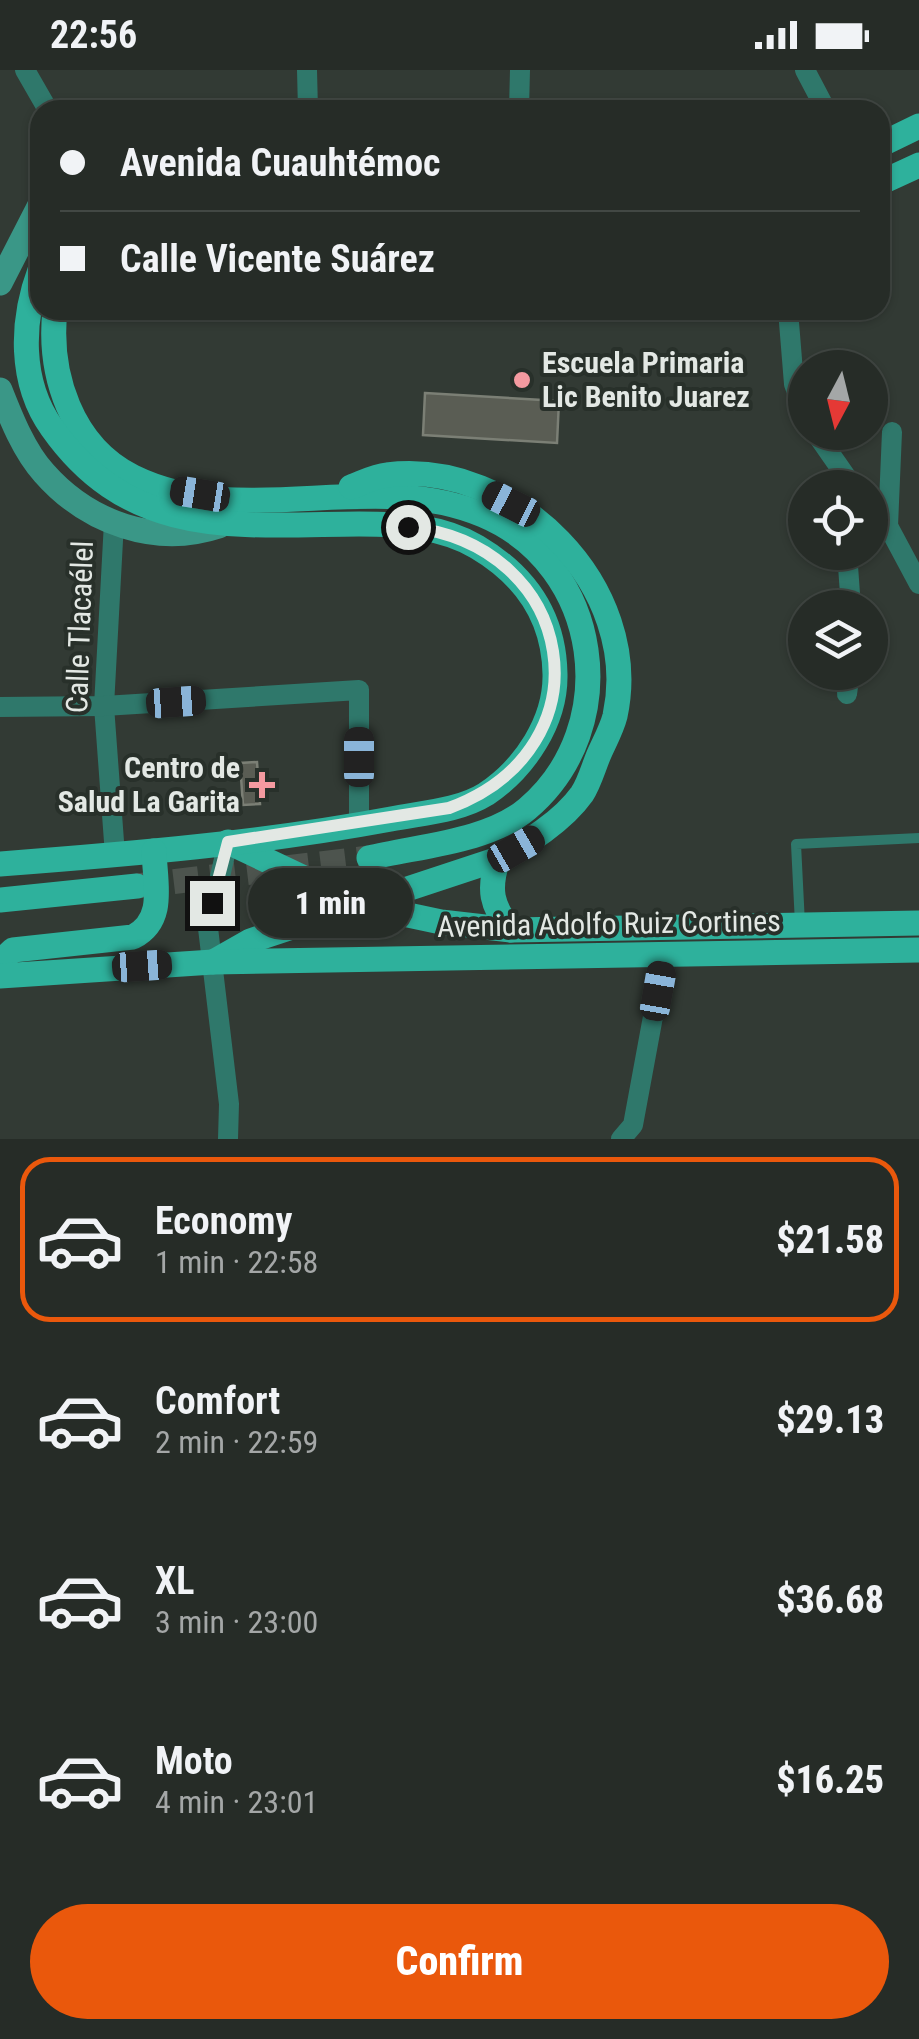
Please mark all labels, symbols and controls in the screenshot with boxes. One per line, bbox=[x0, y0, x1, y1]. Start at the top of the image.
text: 22:56 bbox=[50, 13, 137, 57]
text: Avenida Cuauhtémoc bbox=[120, 141, 441, 185]
text: Calle Vicente Suárez bbox=[120, 237, 435, 281]
place label: Escuela Primaria Lic Benito Juarez bbox=[542, 345, 750, 414]
north arrow bbox=[788, 350, 888, 450]
map controls bbox=[788, 350, 888, 690]
marker: Escuela Primaria Lic Benito Juarez bbox=[511, 369, 533, 391]
button: locate bbox=[788, 470, 888, 570]
car bbox=[168, 474, 232, 514]
car bbox=[477, 477, 545, 531]
route start bbox=[386, 505, 431, 550]
street label: Calle Tlacaélel bbox=[59, 540, 100, 714]
button: layers bbox=[788, 590, 888, 690]
car bbox=[145, 685, 207, 719]
car bbox=[344, 727, 374, 787]
place label: Centro de Salud La Garita bbox=[58, 750, 240, 819]
marker: Centro de Salud La Garita bbox=[249, 772, 275, 798]
car bbox=[483, 821, 549, 877]
callout: 1 min bbox=[247, 868, 412, 938]
route end bbox=[190, 881, 235, 926]
text: 1 min bbox=[295, 884, 366, 922]
street label: Avenida Adolfo Ruiz Cortines bbox=[437, 903, 781, 944]
car bbox=[111, 949, 173, 983]
car bbox=[638, 959, 678, 1023]
icon: car bbox=[35, 1195, 125, 1285]
text: Economy bbox=[155, 1199, 292, 1243]
text: $21.58 bbox=[776, 1218, 884, 1262]
text: 1 min · 22:58 bbox=[155, 1243, 318, 1281]
icon: car bbox=[35, 1375, 125, 1465]
text: Comfort bbox=[155, 1379, 280, 1423]
text: $29.13 bbox=[776, 1398, 884, 1442]
text: 2 min · 22:59 bbox=[155, 1423, 318, 1461]
icon: car bbox=[35, 1555, 125, 1645]
text: XL bbox=[155, 1559, 194, 1603]
text: $36.68 bbox=[776, 1578, 884, 1622]
text: 3 min · 23:00 bbox=[155, 1603, 318, 1641]
icon: car bbox=[35, 1735, 125, 1825]
text: Moto bbox=[155, 1739, 233, 1783]
text: $16.25 bbox=[776, 1758, 884, 1802]
text: 4 min · 23:01 bbox=[155, 1783, 318, 1821]
button: Confirm bbox=[30, 1904, 889, 2019]

